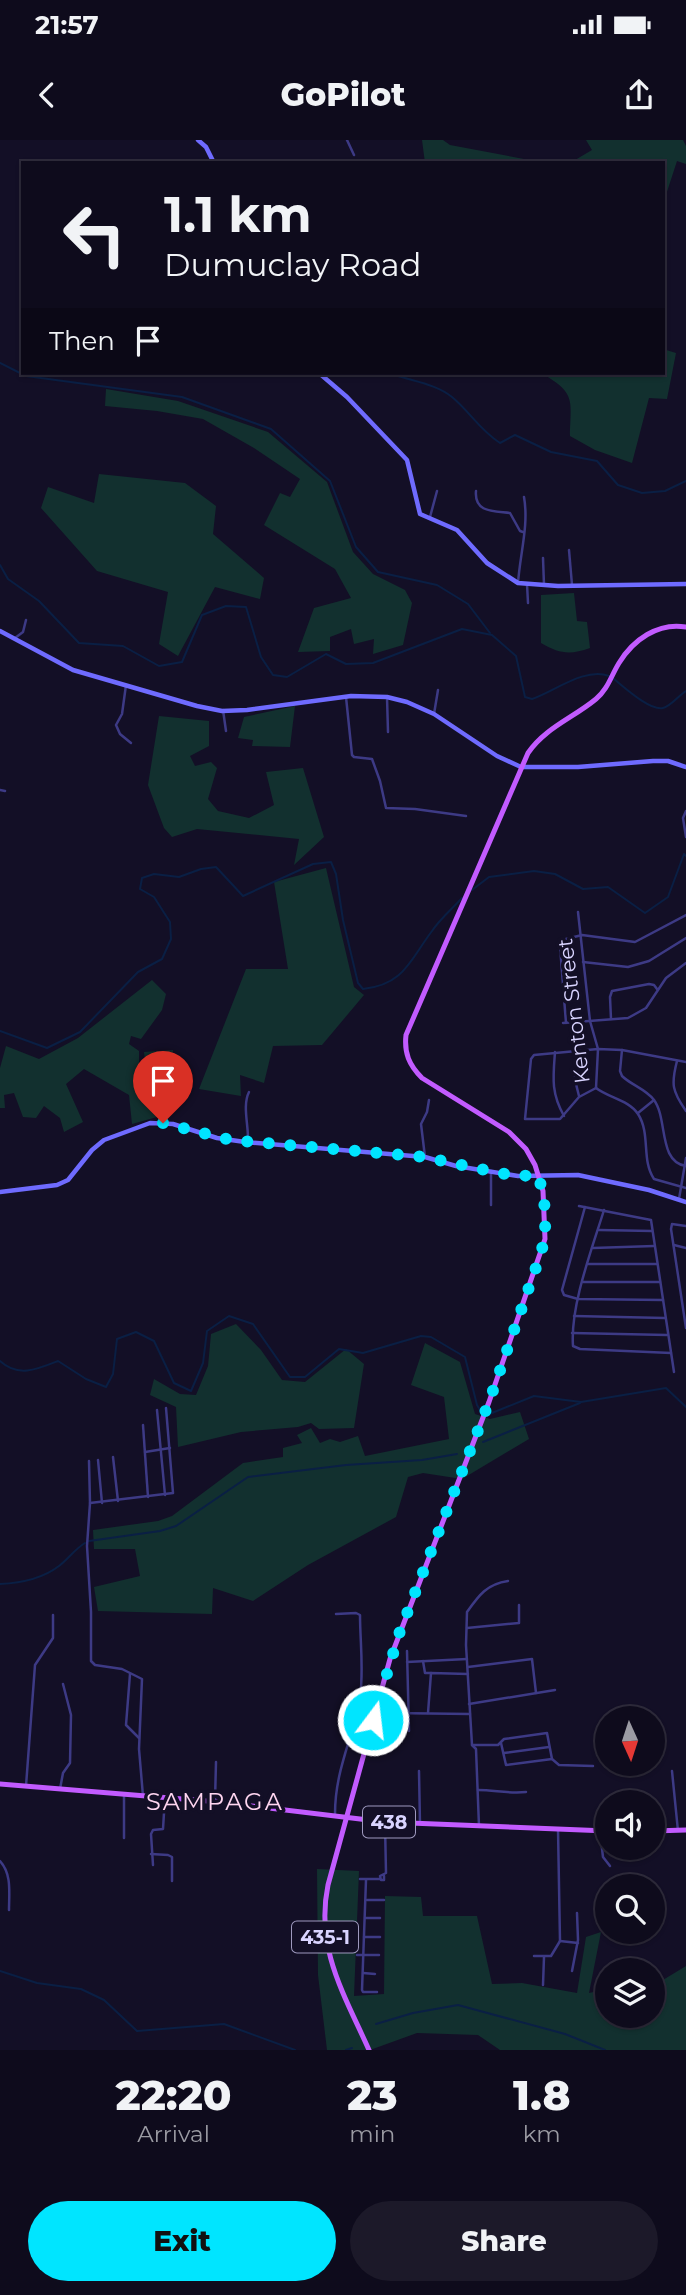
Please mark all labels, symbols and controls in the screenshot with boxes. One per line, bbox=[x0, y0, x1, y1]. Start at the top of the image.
text: 21:57 bbox=[35, 9, 99, 41]
text: GoPilot bbox=[280, 75, 406, 114]
icon: back bbox=[28, 76, 66, 114]
icon: share bbox=[620, 76, 658, 114]
text: 1.1 km bbox=[164, 185, 312, 244]
icon: left bbox=[49, 189, 140, 280]
text: Dumuclay Road bbox=[164, 245, 421, 284]
icon: arrive bbox=[129, 322, 167, 360]
text: Then bbox=[49, 325, 115, 357]
street label: Kenton Street bbox=[552, 937, 595, 1085]
pin bbox=[133, 1051, 193, 1123]
icon: arrive bbox=[144, 1062, 182, 1100]
position arrow bbox=[336, 1683, 410, 1757]
north arrow bbox=[595, 1706, 665, 1776]
map controls bbox=[595, 1706, 665, 2028]
district label: SAMPAGA bbox=[146, 1787, 284, 1816]
button: sound bbox=[595, 1790, 665, 1860]
road number: 438 bbox=[363, 1806, 415, 1838]
button: search bbox=[595, 1874, 665, 1944]
road number: 435-1 bbox=[292, 1922, 358, 1952]
button: layers bbox=[595, 1958, 665, 2028]
text: 22:20 bbox=[115, 2069, 232, 2121]
text: 23 bbox=[347, 2069, 398, 2121]
text: 1.8 bbox=[513, 2069, 571, 2121]
text: Arrival bbox=[137, 2120, 210, 2148]
text: min bbox=[349, 2120, 395, 2148]
text: km bbox=[523, 2120, 561, 2148]
button: Exit bbox=[28, 2201, 336, 2281]
button: Share bbox=[350, 2201, 658, 2281]

